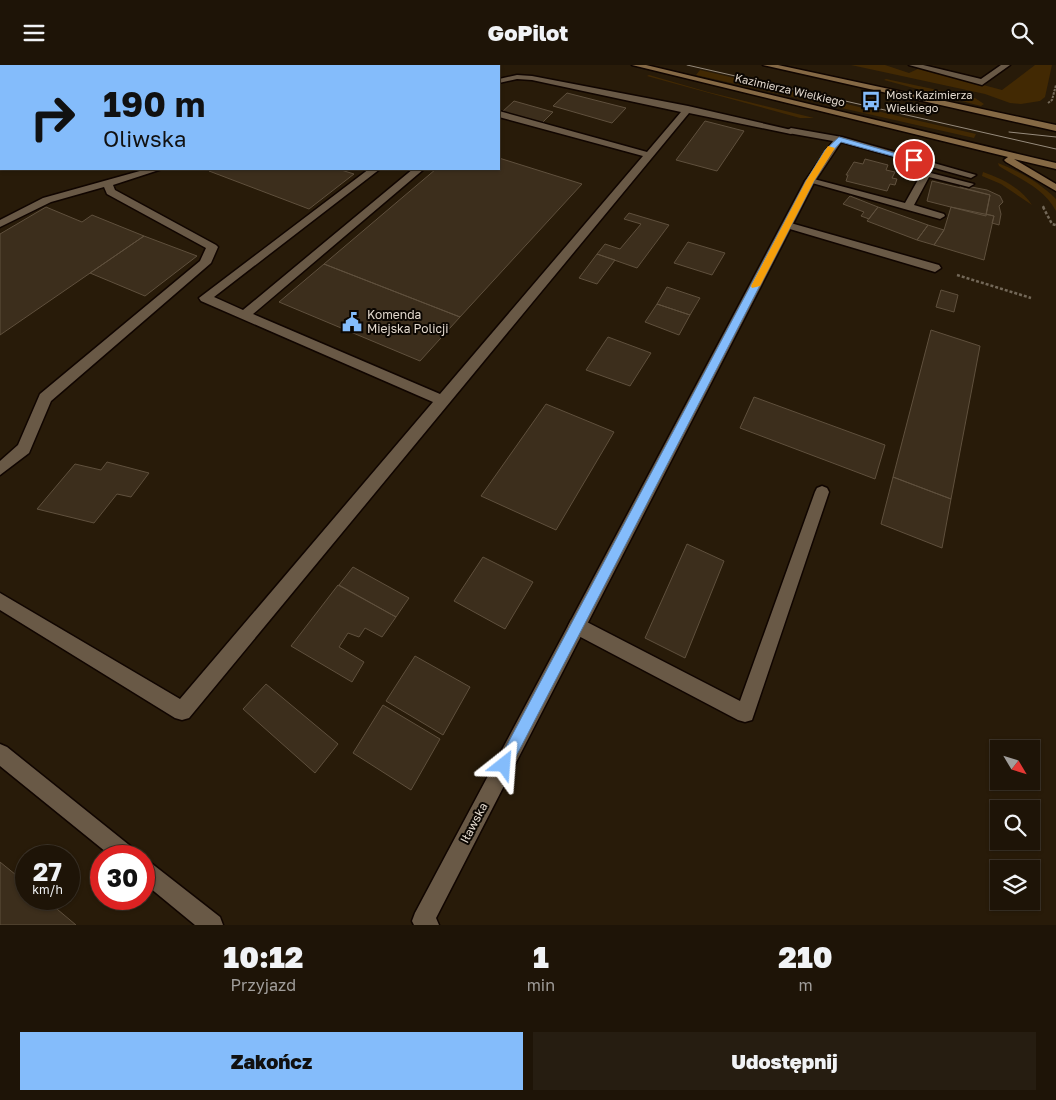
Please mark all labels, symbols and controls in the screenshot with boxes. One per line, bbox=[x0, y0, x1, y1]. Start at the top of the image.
icon: menu bbox=[20, 19, 48, 47]
text: GoPilot bbox=[488, 19, 568, 46]
icon: search bbox=[1008, 19, 1036, 47]
street label: Kazimierza Wielkiego bbox=[734, 71, 847, 109]
text: 190 m bbox=[103, 83, 205, 125]
icon: right bbox=[20, 85, 85, 150]
place label: Most Kazimierza Wielkiego bbox=[886, 88, 973, 114]
bus stop icon: Most Kazimierza Wielkiego bbox=[860, 90, 882, 112]
text: Oliwska bbox=[103, 125, 186, 152]
pin bbox=[893, 139, 935, 181]
icon: arrive bbox=[900, 146, 928, 174]
place label: Komenda Miejska Policji bbox=[367, 307, 448, 336]
public building icon: Komenda Miejska Policji bbox=[341, 311, 363, 333]
position arrow bbox=[477, 738, 529, 790]
north arrow bbox=[990, 740, 1040, 790]
map controls bbox=[990, 740, 1040, 910]
street label: Iławska bbox=[457, 800, 491, 846]
button: search bbox=[990, 800, 1040, 850]
speed limit sign: 30 bbox=[90, 845, 155, 910]
text: 27 bbox=[33, 856, 62, 887]
button: layers bbox=[990, 860, 1040, 910]
text: km/h bbox=[32, 882, 63, 897]
text: 10:12 bbox=[223, 939, 303, 975]
text: 1 bbox=[533, 939, 549, 975]
text: 210 bbox=[778, 939, 833, 975]
text: Przyjazd bbox=[231, 975, 296, 995]
text: min bbox=[527, 975, 555, 995]
text: m bbox=[798, 975, 813, 995]
button: Zakończ bbox=[20, 1032, 523, 1090]
button: Udostępnij bbox=[533, 1032, 1036, 1090]

